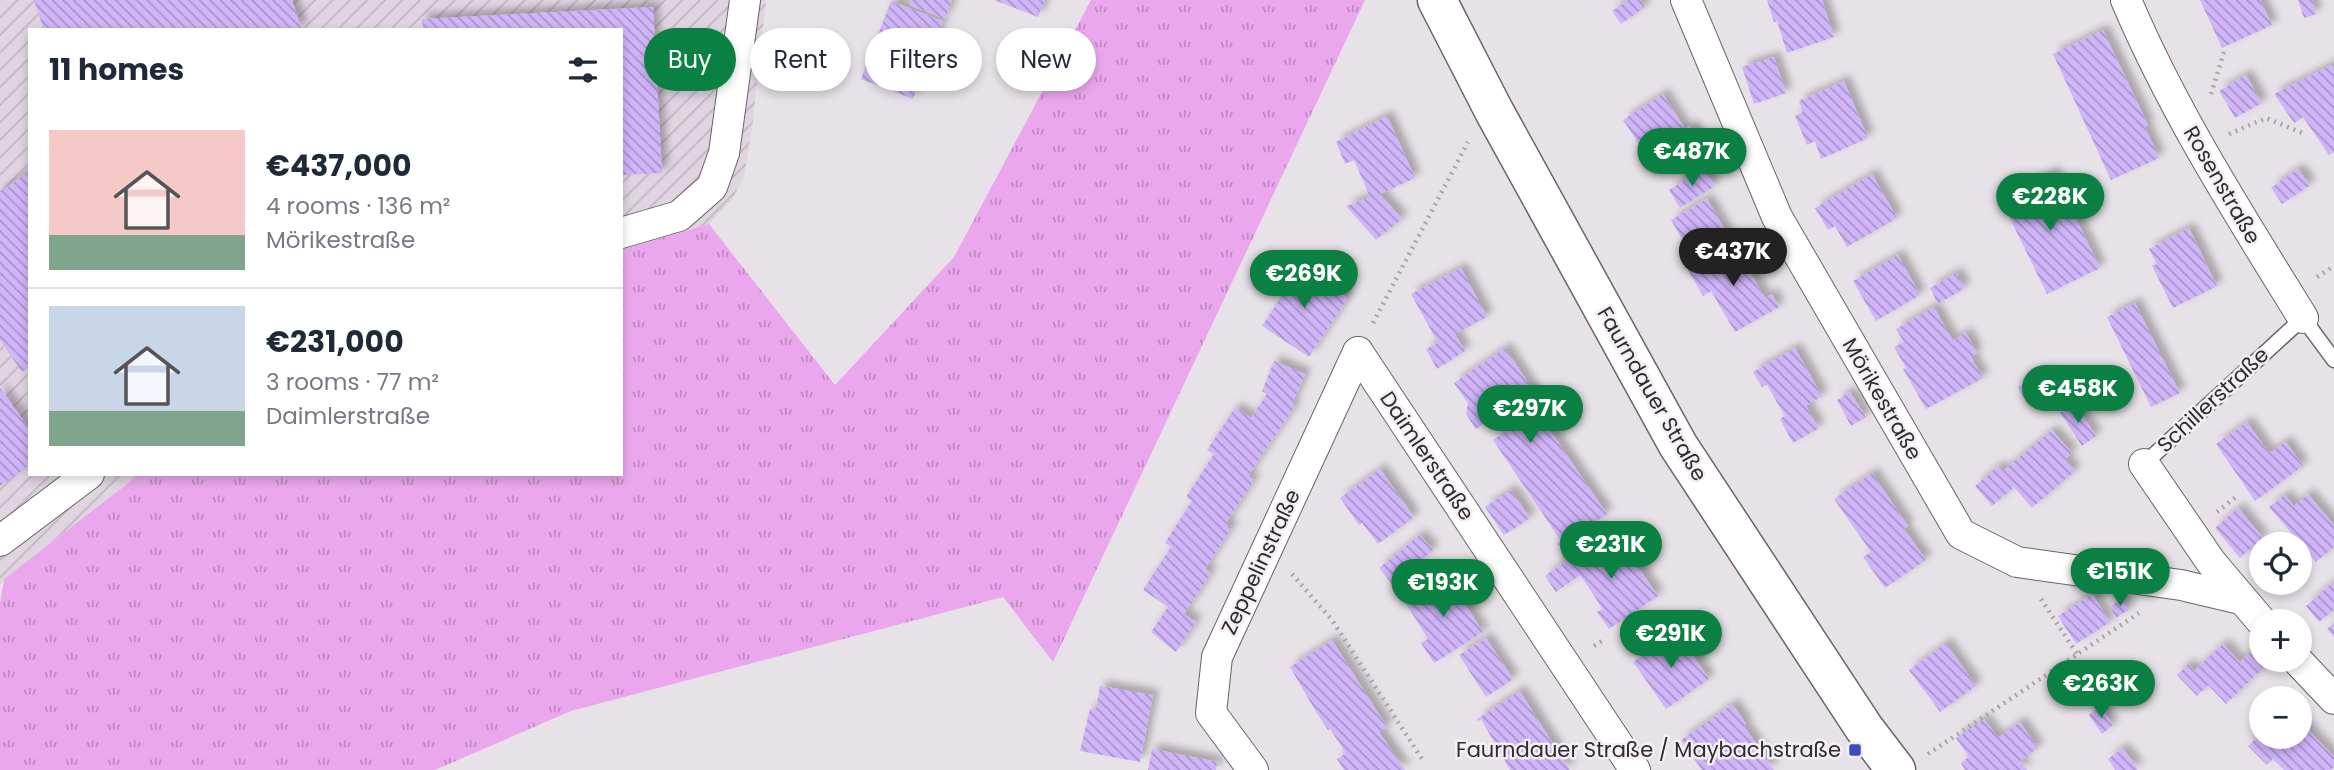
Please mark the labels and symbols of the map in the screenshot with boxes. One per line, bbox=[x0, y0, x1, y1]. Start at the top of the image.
street label: Rosenstraße bbox=[2177, 121, 2268, 249]
pin: €487K bbox=[1643, 128, 1741, 188]
pin: €228K bbox=[2001, 174, 2099, 233]
pin: €437K bbox=[1684, 229, 1782, 288]
pin: €269K bbox=[1255, 250, 1353, 310]
street label: Faurndauer Straße bbox=[1591, 301, 1714, 486]
street label: Mörikestraße bbox=[1836, 332, 1929, 465]
street label: Schillerstraße bbox=[2151, 340, 2275, 459]
pin: €458K bbox=[2029, 366, 2127, 425]
street label: Daimlerstraße bbox=[1374, 386, 1481, 526]
pin: €297K bbox=[1481, 386, 1579, 445]
street label: Zeppelinstraße bbox=[1214, 484, 1307, 639]
pin: €231K bbox=[1562, 522, 1660, 581]
pin: €151K bbox=[2071, 548, 2169, 608]
pin: €193K bbox=[1394, 560, 1492, 619]
pin: €291K bbox=[1622, 610, 1720, 670]
pin: €263K bbox=[2052, 660, 2150, 720]
place label: Faurndauer Straße / Maybachstraße bbox=[1456, 735, 1841, 764]
marker: Faurndauer Straße / Maybachstraße bbox=[1847, 742, 1863, 758]

